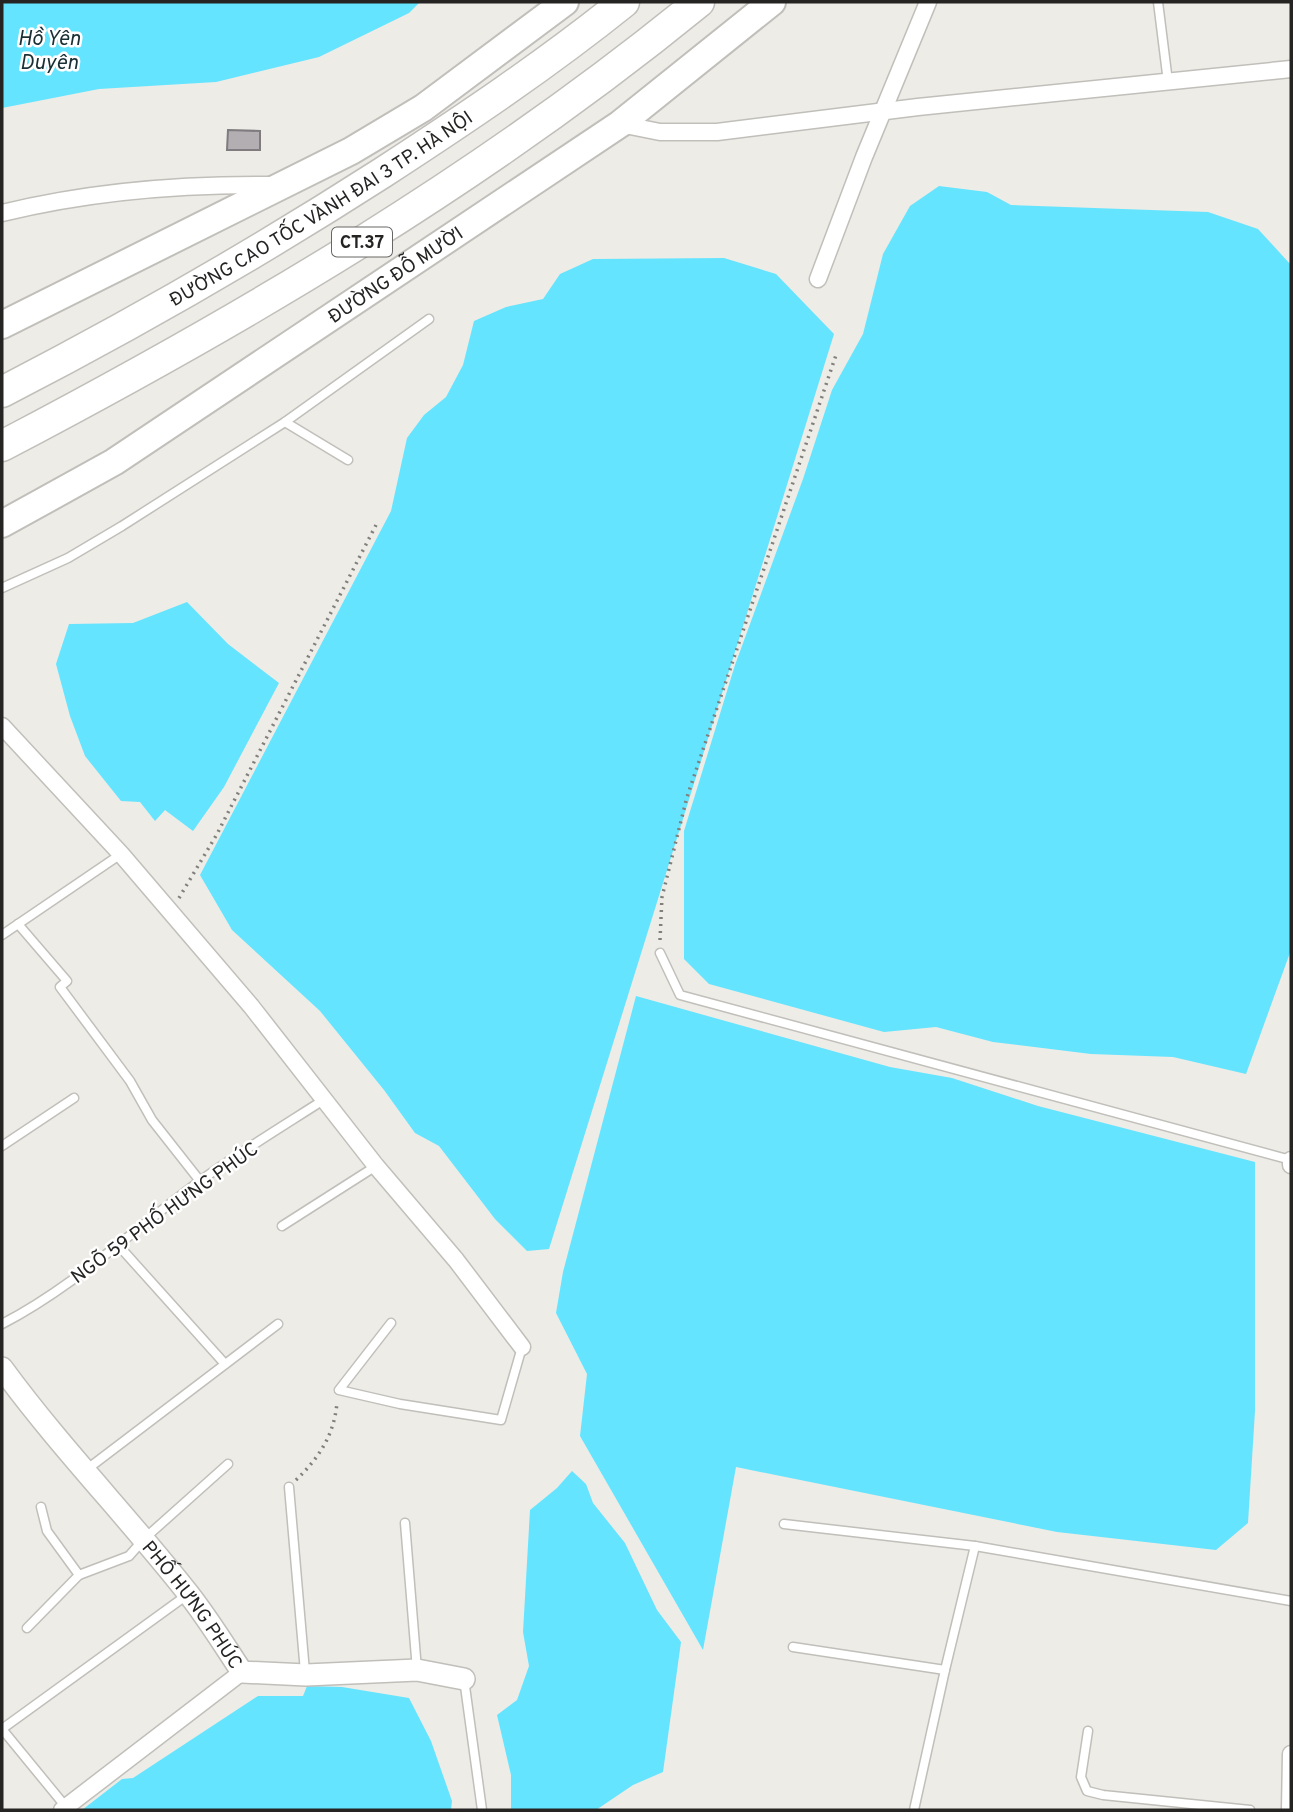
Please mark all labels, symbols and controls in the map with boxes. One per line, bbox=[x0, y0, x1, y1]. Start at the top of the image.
water label: Hồ Yên Duyên bbox=[17, 26, 81, 77]
street label: ĐƯỜNG CAO TỐC VÀNH ĐAI 3 TP. HÀ NỘI bbox=[166, 106, 478, 313]
street label: ĐƯỜNG ĐỖ MƯỜI bbox=[324, 222, 468, 330]
road number: CT.37 bbox=[332, 228, 392, 256]
street label: NGÕ 59 PHỐ HƯNG PHÚC bbox=[64, 1134, 264, 1290]
street label: PHỐ HƯNG PHÚC bbox=[136, 1536, 247, 1674]

